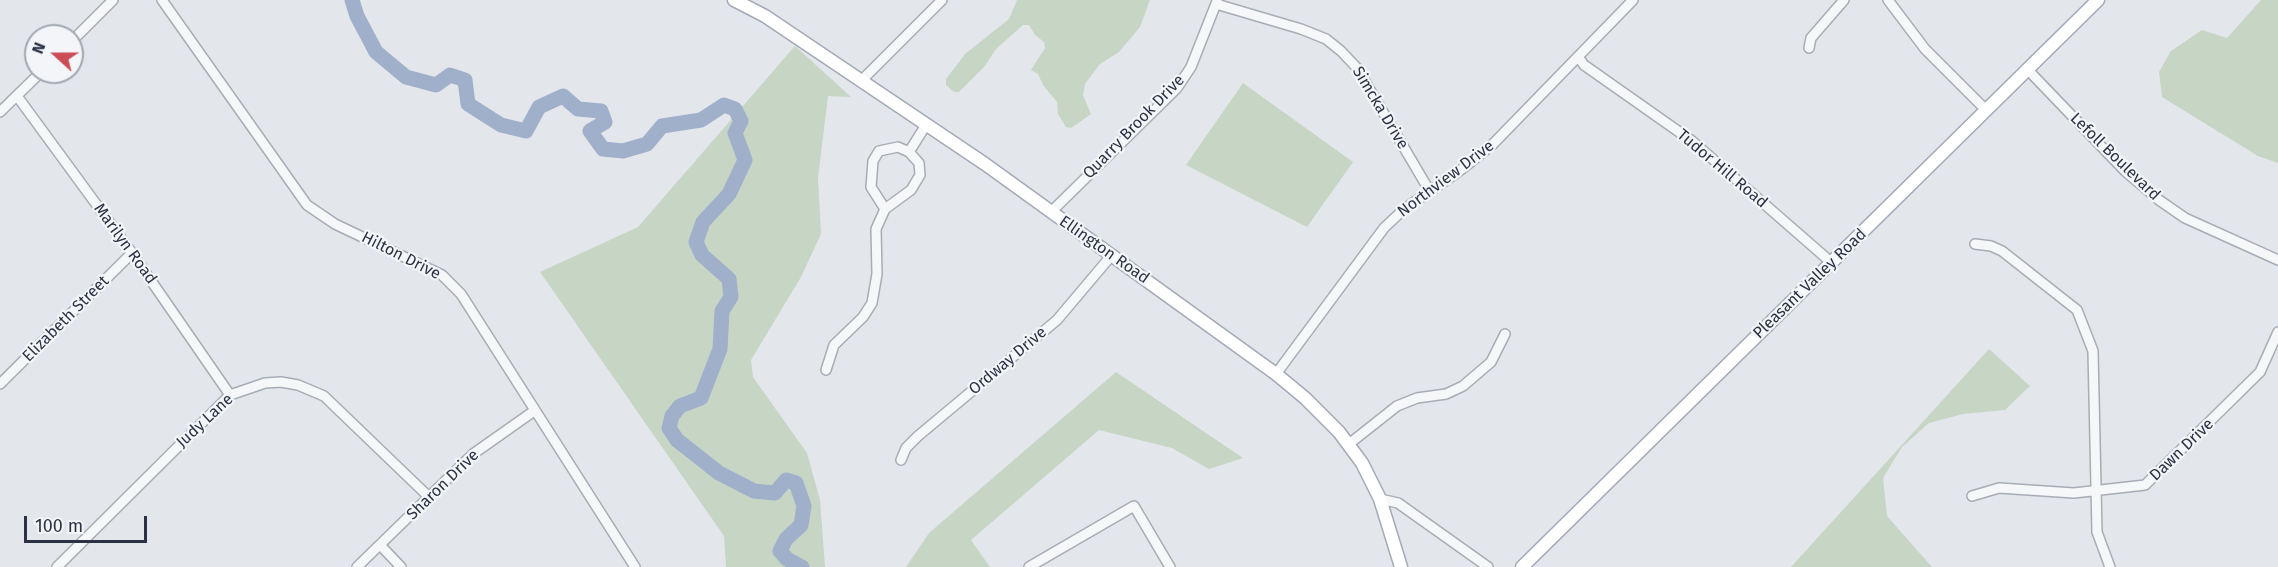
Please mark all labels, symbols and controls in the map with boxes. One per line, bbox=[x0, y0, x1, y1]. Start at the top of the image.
north arrow bbox=[24, 24, 84, 84]
text: N bbox=[28, 40, 49, 56]
street label: Simcka Drive bbox=[1348, 63, 1412, 153]
street label: Quarry Brook Drive bbox=[1079, 71, 1189, 183]
street label: Lefoll Boulevard bbox=[2066, 109, 2164, 205]
street label: Tudor Hill Road bbox=[1673, 126, 1771, 212]
street label: Northview Drive bbox=[1394, 136, 1498, 222]
street label: Marilyn Road bbox=[89, 200, 161, 288]
street label: Ellington Road bbox=[1055, 212, 1153, 288]
street label: Pleasant Valley Road bbox=[1749, 225, 1871, 343]
street label: Hilton Drive bbox=[358, 228, 444, 284]
street label: Elizabeth Street bbox=[19, 272, 113, 366]
street label: Ordway Drive bbox=[965, 323, 1051, 399]
street label: Judy Lane bbox=[173, 390, 237, 452]
street label: Dawn Drive bbox=[2146, 415, 2218, 485]
street label: Sharon Drive bbox=[403, 446, 483, 524]
scale bar bbox=[27, 504, 150, 542]
text: 100 m bbox=[35, 515, 83, 537]

